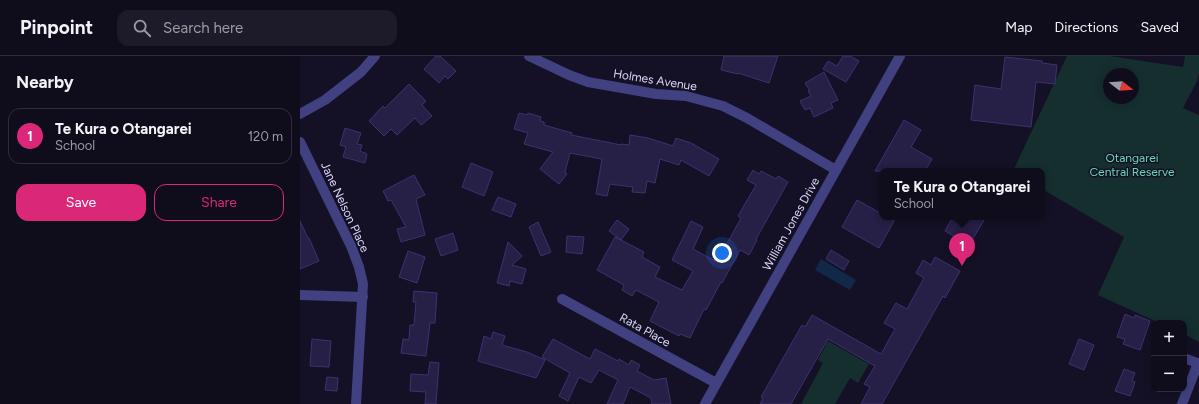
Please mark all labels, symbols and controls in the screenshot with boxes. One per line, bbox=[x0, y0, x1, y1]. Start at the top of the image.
search box bbox=[117, 10, 397, 46]
text: Pinpoint bbox=[20, 16, 93, 39]
icon: search bbox=[131, 17, 153, 39]
text: Search here bbox=[163, 19, 243, 37]
text: Map bbox=[1005, 19, 1033, 36]
text: Directions bbox=[1055, 19, 1118, 36]
text: Saved bbox=[1140, 19, 1179, 36]
street label: Holmes Avenue bbox=[612, 66, 698, 94]
north arrow bbox=[1103, 68, 1139, 104]
text: Nearby bbox=[16, 72, 74, 92]
text: Te Kura o Otangarei bbox=[55, 120, 192, 138]
text: 1 bbox=[27, 129, 33, 144]
text: 120 m bbox=[248, 129, 283, 144]
text: School bbox=[55, 138, 95, 153]
park label: Otangarei Central Reserve bbox=[1089, 151, 1175, 179]
street label: Jane Nelson Place bbox=[318, 160, 372, 255]
popup bbox=[879, 168, 1045, 220]
street label: William Jones Drive bbox=[760, 175, 823, 273]
text: Te Kura o Otangarei bbox=[894, 178, 1030, 196]
button: Save bbox=[16, 184, 146, 221]
button: Share bbox=[154, 184, 284, 221]
text: School bbox=[894, 196, 934, 211]
pin: 1 bbox=[949, 233, 975, 266]
your location bbox=[712, 243, 732, 263]
street label: Rata Place bbox=[617, 310, 673, 350]
map controls bbox=[1151, 320, 1187, 392]
button: + bbox=[1151, 320, 1187, 356]
button: − bbox=[1151, 356, 1187, 392]

